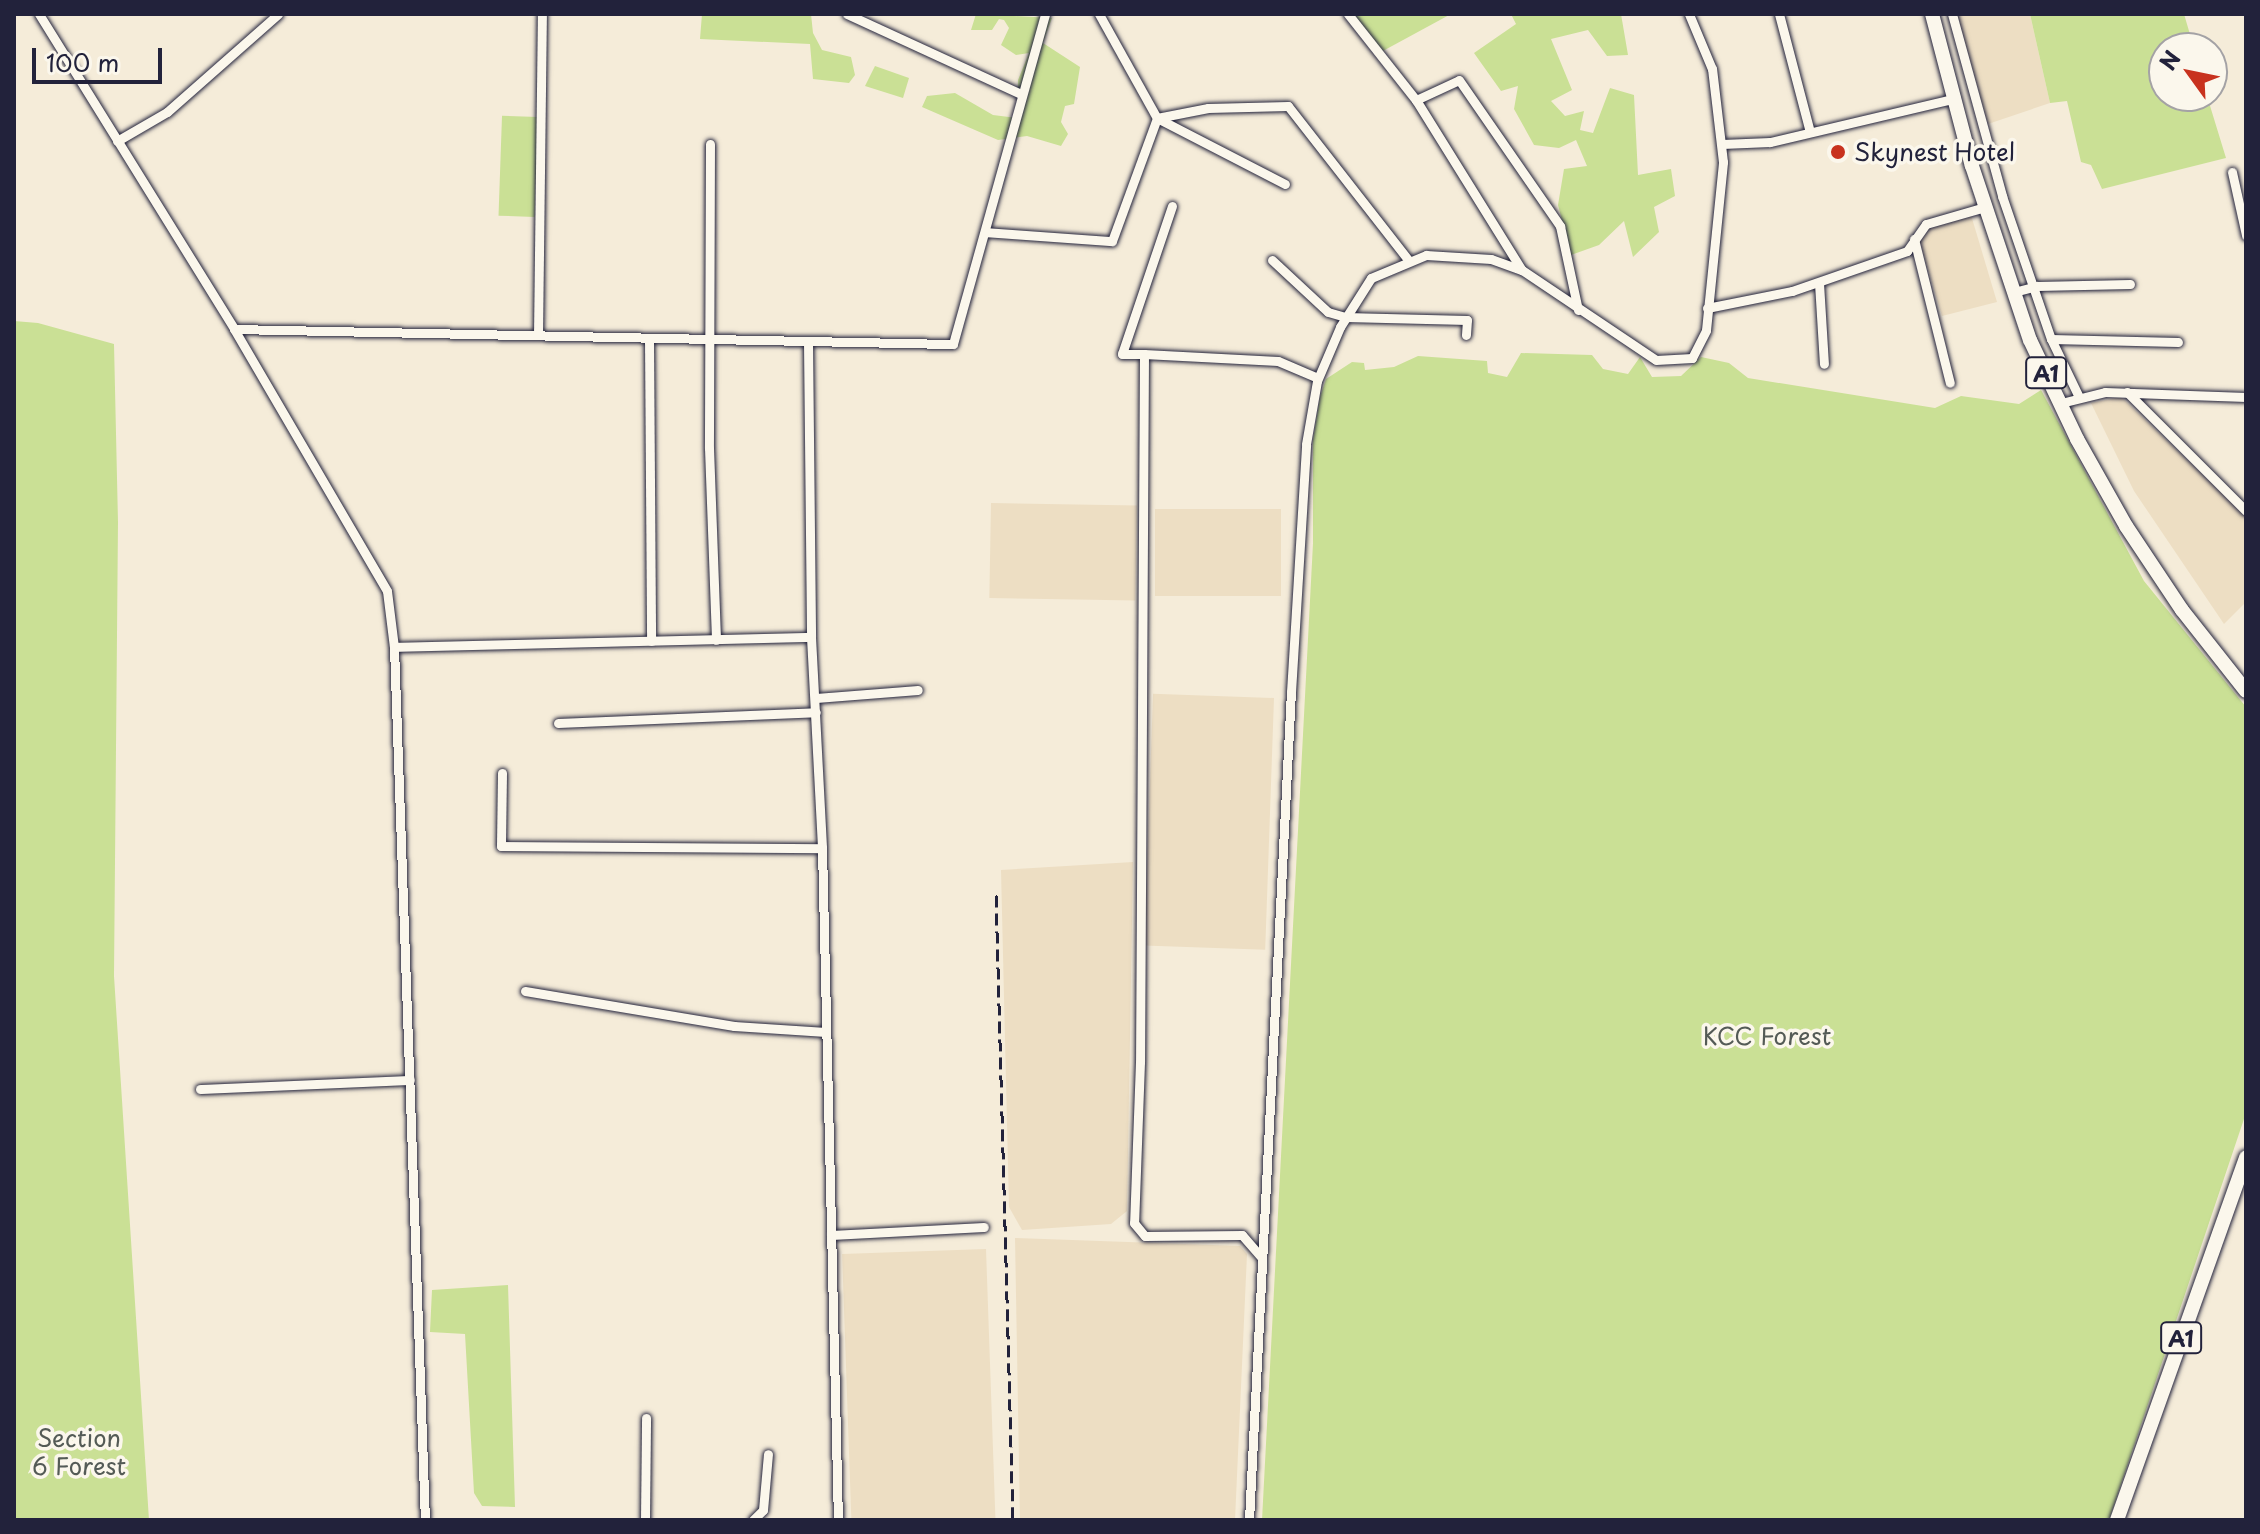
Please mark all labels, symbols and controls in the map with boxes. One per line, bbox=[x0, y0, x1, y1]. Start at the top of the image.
scale bar bbox=[36, 32, 166, 82]
north arrow bbox=[2148, 32, 2228, 112]
text: N bbox=[2151, 43, 2188, 76]
text: 100 m bbox=[46, 44, 119, 80]
place label: Skynest Hotel bbox=[1854, 138, 2016, 166]
marker: Skynest Hotel bbox=[1829, 143, 1847, 161]
road number: A1 bbox=[2024, 355, 2068, 391]
park label: KCC Forest bbox=[1702, 1022, 1832, 1050]
road number: A1 bbox=[2159, 1320, 2203, 1356]
park label: Section 6 Forest bbox=[31, 1424, 127, 1480]

